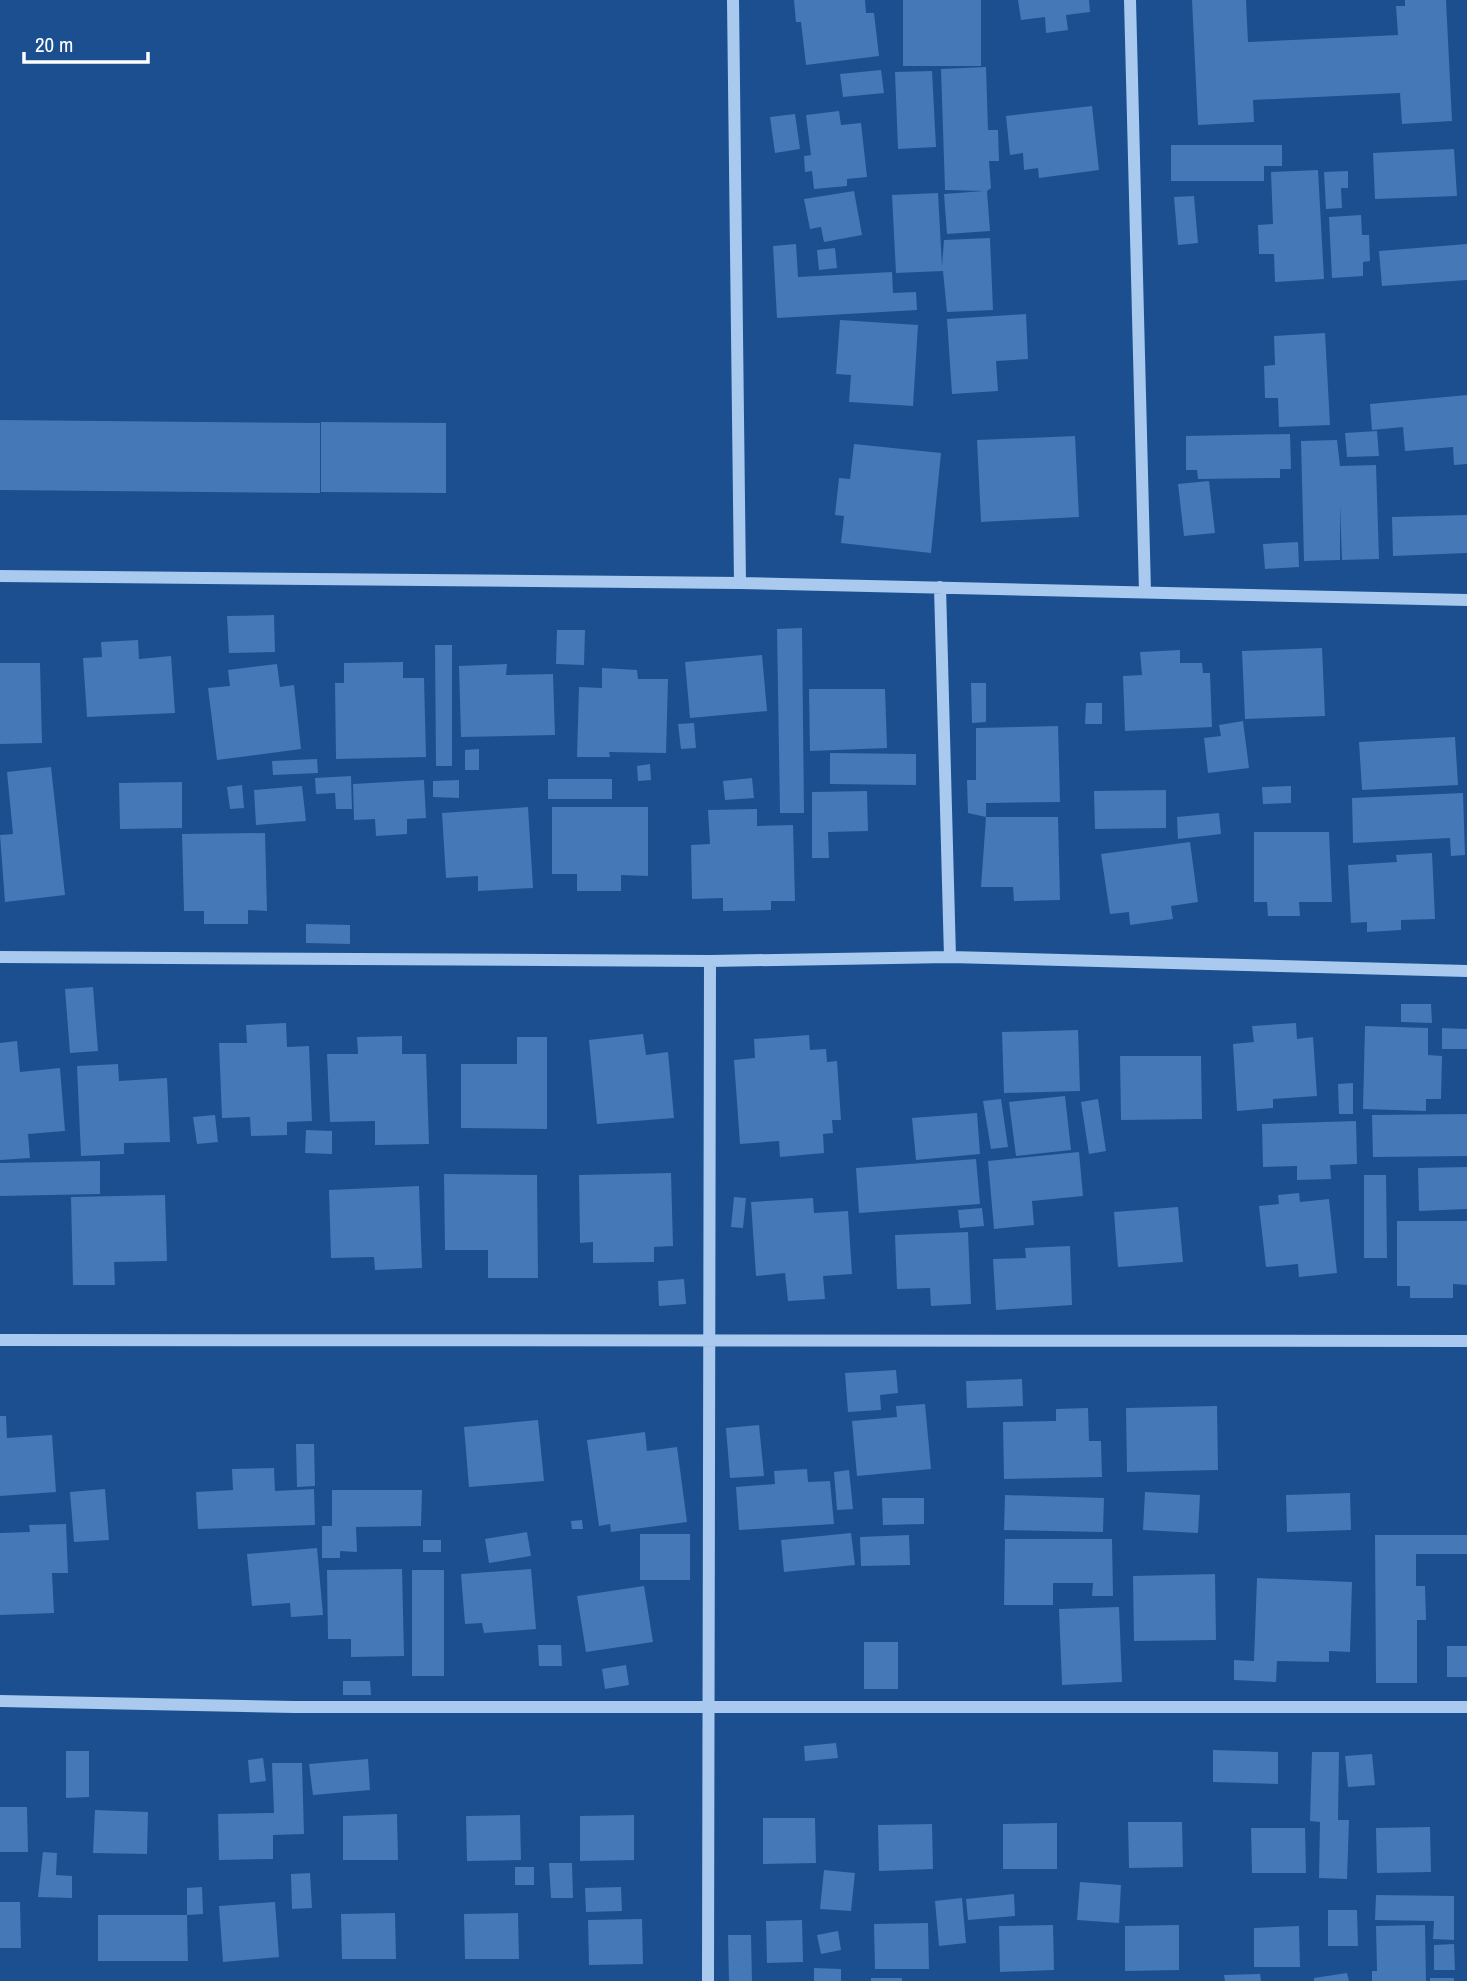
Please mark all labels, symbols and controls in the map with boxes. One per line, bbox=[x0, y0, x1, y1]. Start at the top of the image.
scale bar bbox=[24, 21, 149, 65]
text: 20 m bbox=[35, 30, 73, 59]

